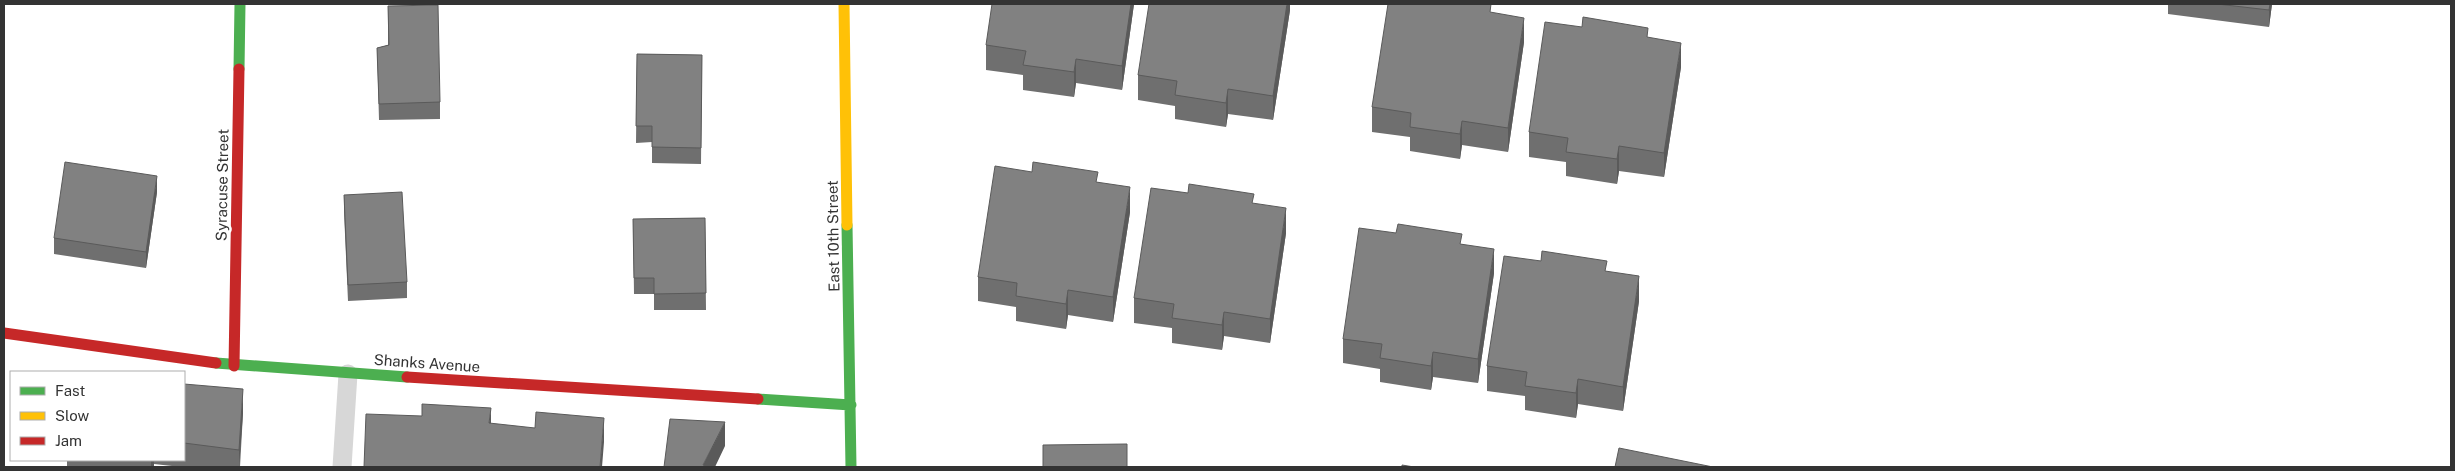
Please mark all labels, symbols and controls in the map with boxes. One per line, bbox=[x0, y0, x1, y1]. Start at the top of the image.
street label: Syracuse Street bbox=[213, 129, 231, 241]
street label: East 10th Street bbox=[824, 180, 842, 292]
street label: Shanks Avenue bbox=[373, 351, 481, 375]
legend bbox=[10, 371, 185, 461]
text: Fast bbox=[55, 382, 85, 399]
text: Slow bbox=[55, 407, 90, 424]
text: Jam bbox=[55, 432, 82, 449]

